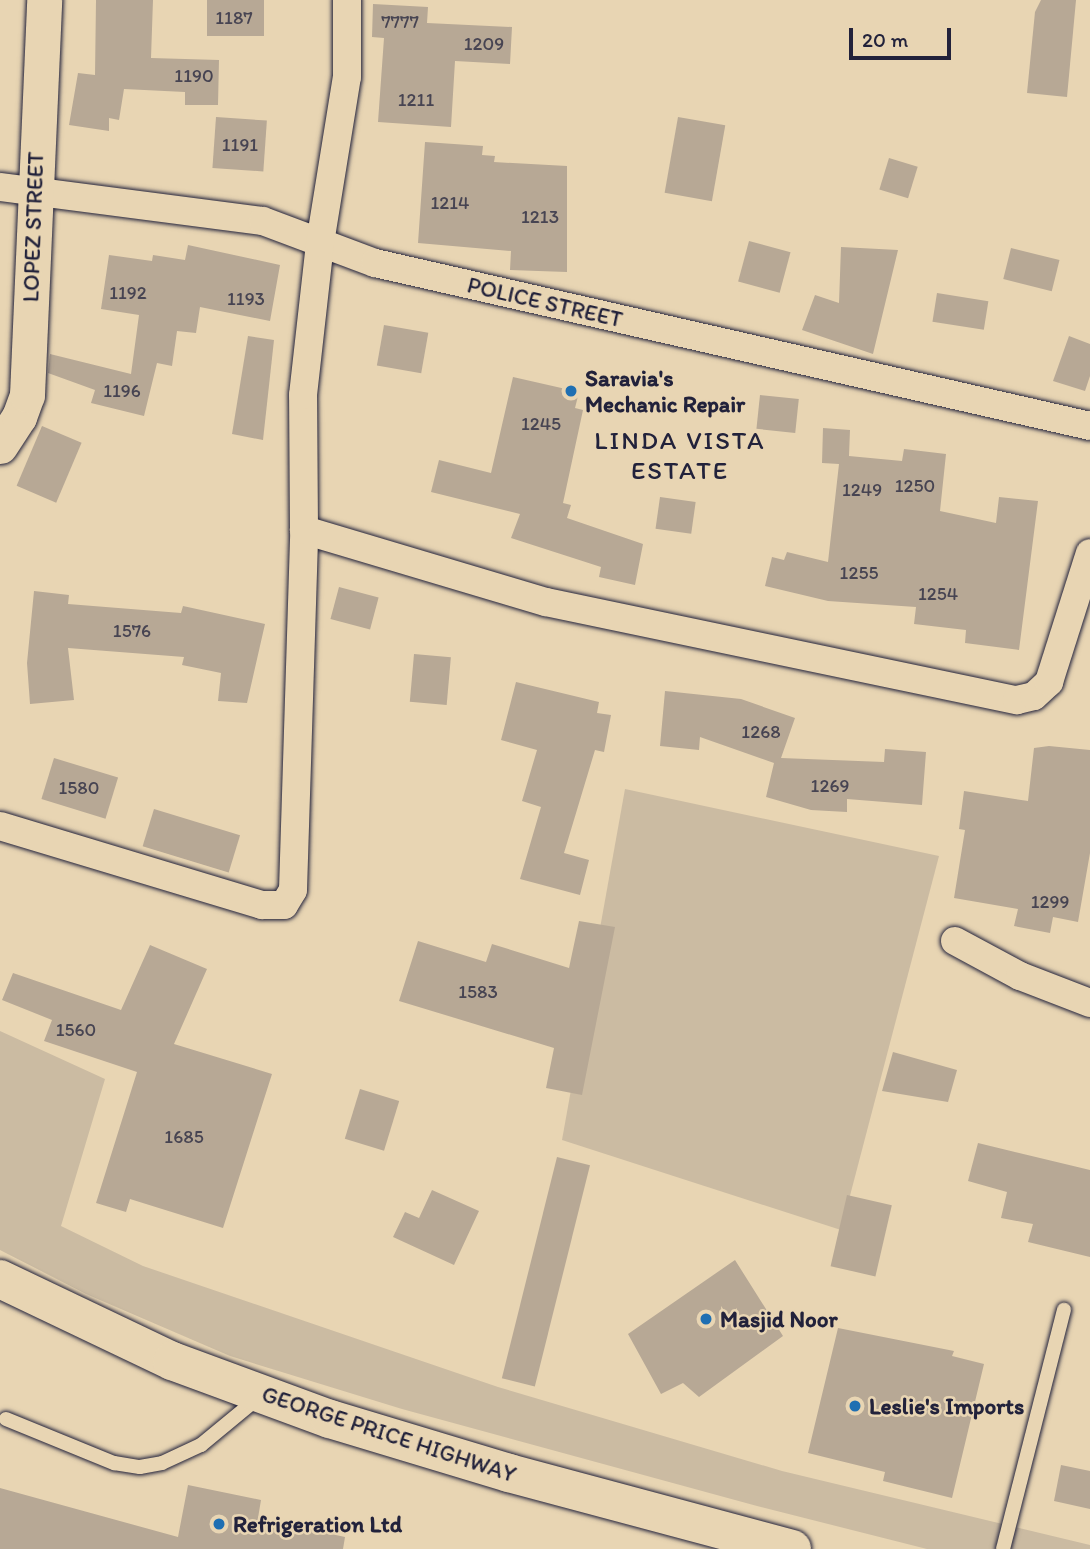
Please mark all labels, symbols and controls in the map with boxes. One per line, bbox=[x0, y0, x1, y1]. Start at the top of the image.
house number: 1187 bbox=[215, 7, 253, 29]
house number: 7777 bbox=[381, 11, 419, 33]
scale bar bbox=[852, 14, 954, 58]
text: 20 m bbox=[862, 27, 908, 52]
house number: 1209 bbox=[464, 33, 504, 55]
house number: 1190 bbox=[174, 65, 214, 87]
house number: 1211 bbox=[398, 89, 434, 111]
house number: 1191 bbox=[222, 134, 258, 156]
street label: LOPEZ STREET bbox=[17, 151, 49, 303]
house number: 1214 bbox=[430, 192, 470, 214]
house number: 1213 bbox=[521, 206, 559, 228]
street label: POLICE STREET bbox=[465, 271, 625, 333]
house number: 1192 bbox=[109, 282, 147, 304]
house number: 1193 bbox=[227, 288, 265, 310]
place label: Saravia's Mechanic Repair bbox=[585, 364, 745, 418]
house number: 1196 bbox=[103, 380, 141, 402]
marker: Saravia's Mechanic Repair bbox=[563, 383, 579, 399]
house number: 1245 bbox=[521, 413, 561, 435]
district label: LINDA VISTA ESTATE bbox=[595, 425, 765, 486]
house number: 1250 bbox=[895, 475, 935, 497]
house number: 1249 bbox=[842, 479, 882, 501]
house number: 1255 bbox=[840, 562, 878, 584]
house number: 1254 bbox=[918, 583, 958, 605]
house number: 1576 bbox=[113, 620, 151, 642]
house number: 1268 bbox=[741, 721, 781, 743]
house number: 1269 bbox=[811, 775, 849, 797]
house number: 1580 bbox=[59, 777, 99, 799]
house number: 1299 bbox=[1031, 891, 1069, 913]
house number: 1583 bbox=[458, 981, 498, 1003]
house number: 1560 bbox=[56, 1019, 96, 1041]
house number: 1685 bbox=[164, 1126, 204, 1148]
place label: Masjid Noor bbox=[720, 1305, 838, 1333]
marker: Masjid Noor bbox=[698, 1311, 714, 1327]
street label: GEORGE PRICE HIGHWAY bbox=[258, 1380, 520, 1488]
place label: Leslie's Imports bbox=[869, 1392, 1024, 1420]
marker: Leslie's Imports bbox=[847, 1398, 863, 1414]
place label: Refrigeration Ltd bbox=[233, 1510, 402, 1538]
marker: Refrigeration Ltd bbox=[211, 1516, 227, 1532]

